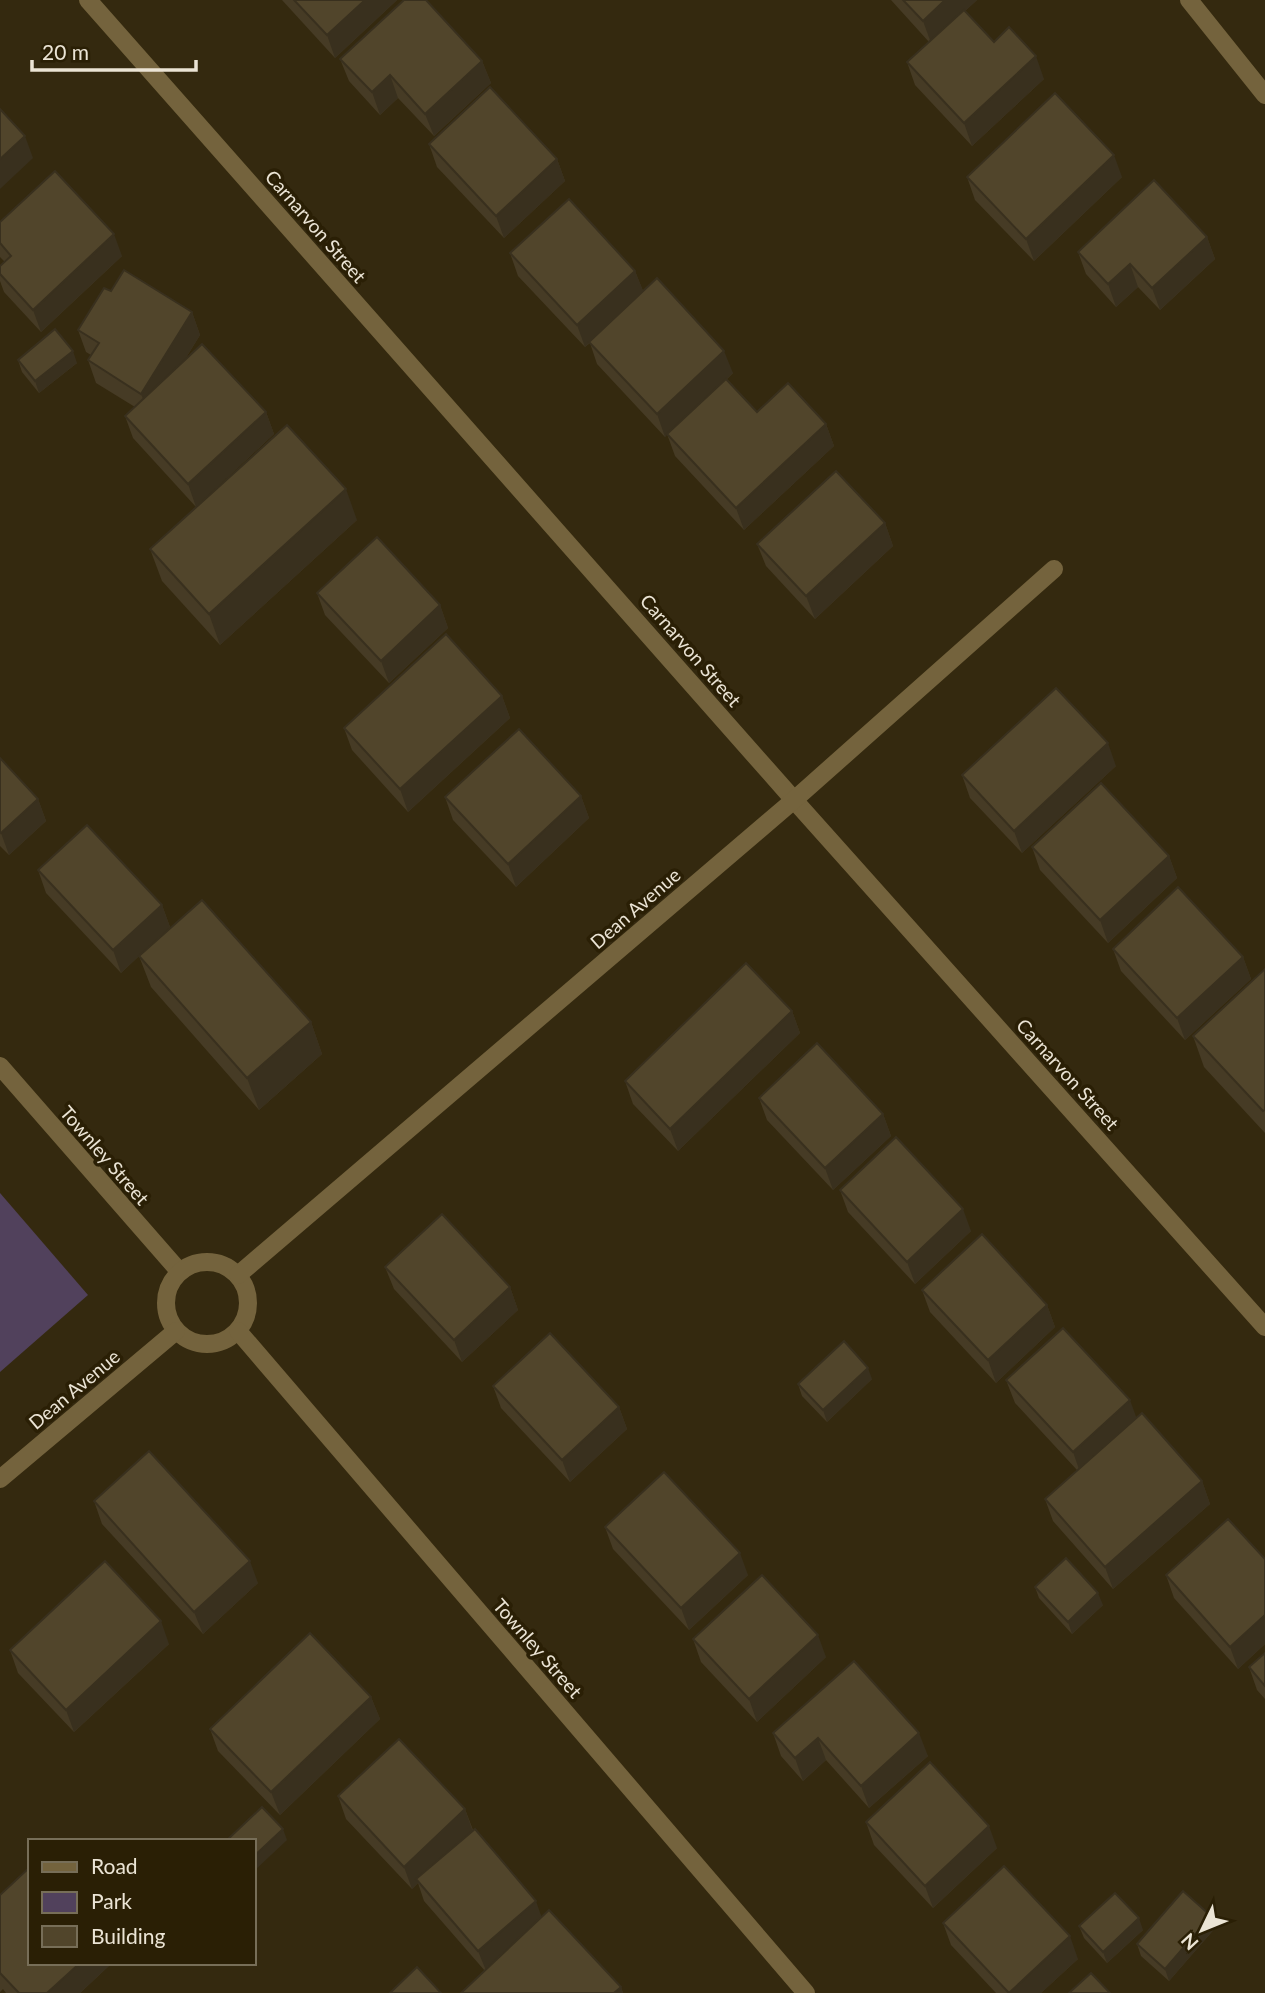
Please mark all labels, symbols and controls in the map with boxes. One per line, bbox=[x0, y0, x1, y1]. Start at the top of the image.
scale bar bbox=[32, 28, 196, 72]
text: 20 m bbox=[42, 39, 89, 64]
street label: Carnarvon Street bbox=[261, 165, 371, 287]
street label: Carnarvon Street bbox=[636, 589, 746, 711]
street label: Dean Avenue bbox=[585, 863, 685, 953]
street label: Carnarvon Street bbox=[1012, 1014, 1124, 1135]
street label: Townley Street bbox=[56, 1101, 154, 1209]
street label: Dean Avenue bbox=[24, 1344, 124, 1434]
street label: Townley Street bbox=[489, 1594, 587, 1702]
legend bbox=[28, 1839, 256, 1965]
text: Road bbox=[91, 1853, 138, 1878]
text: Park bbox=[91, 1888, 132, 1913]
north arrow bbox=[1167, 1895, 1237, 1965]
text: Building bbox=[91, 1923, 166, 1948]
text: N bbox=[1176, 1929, 1203, 1955]

